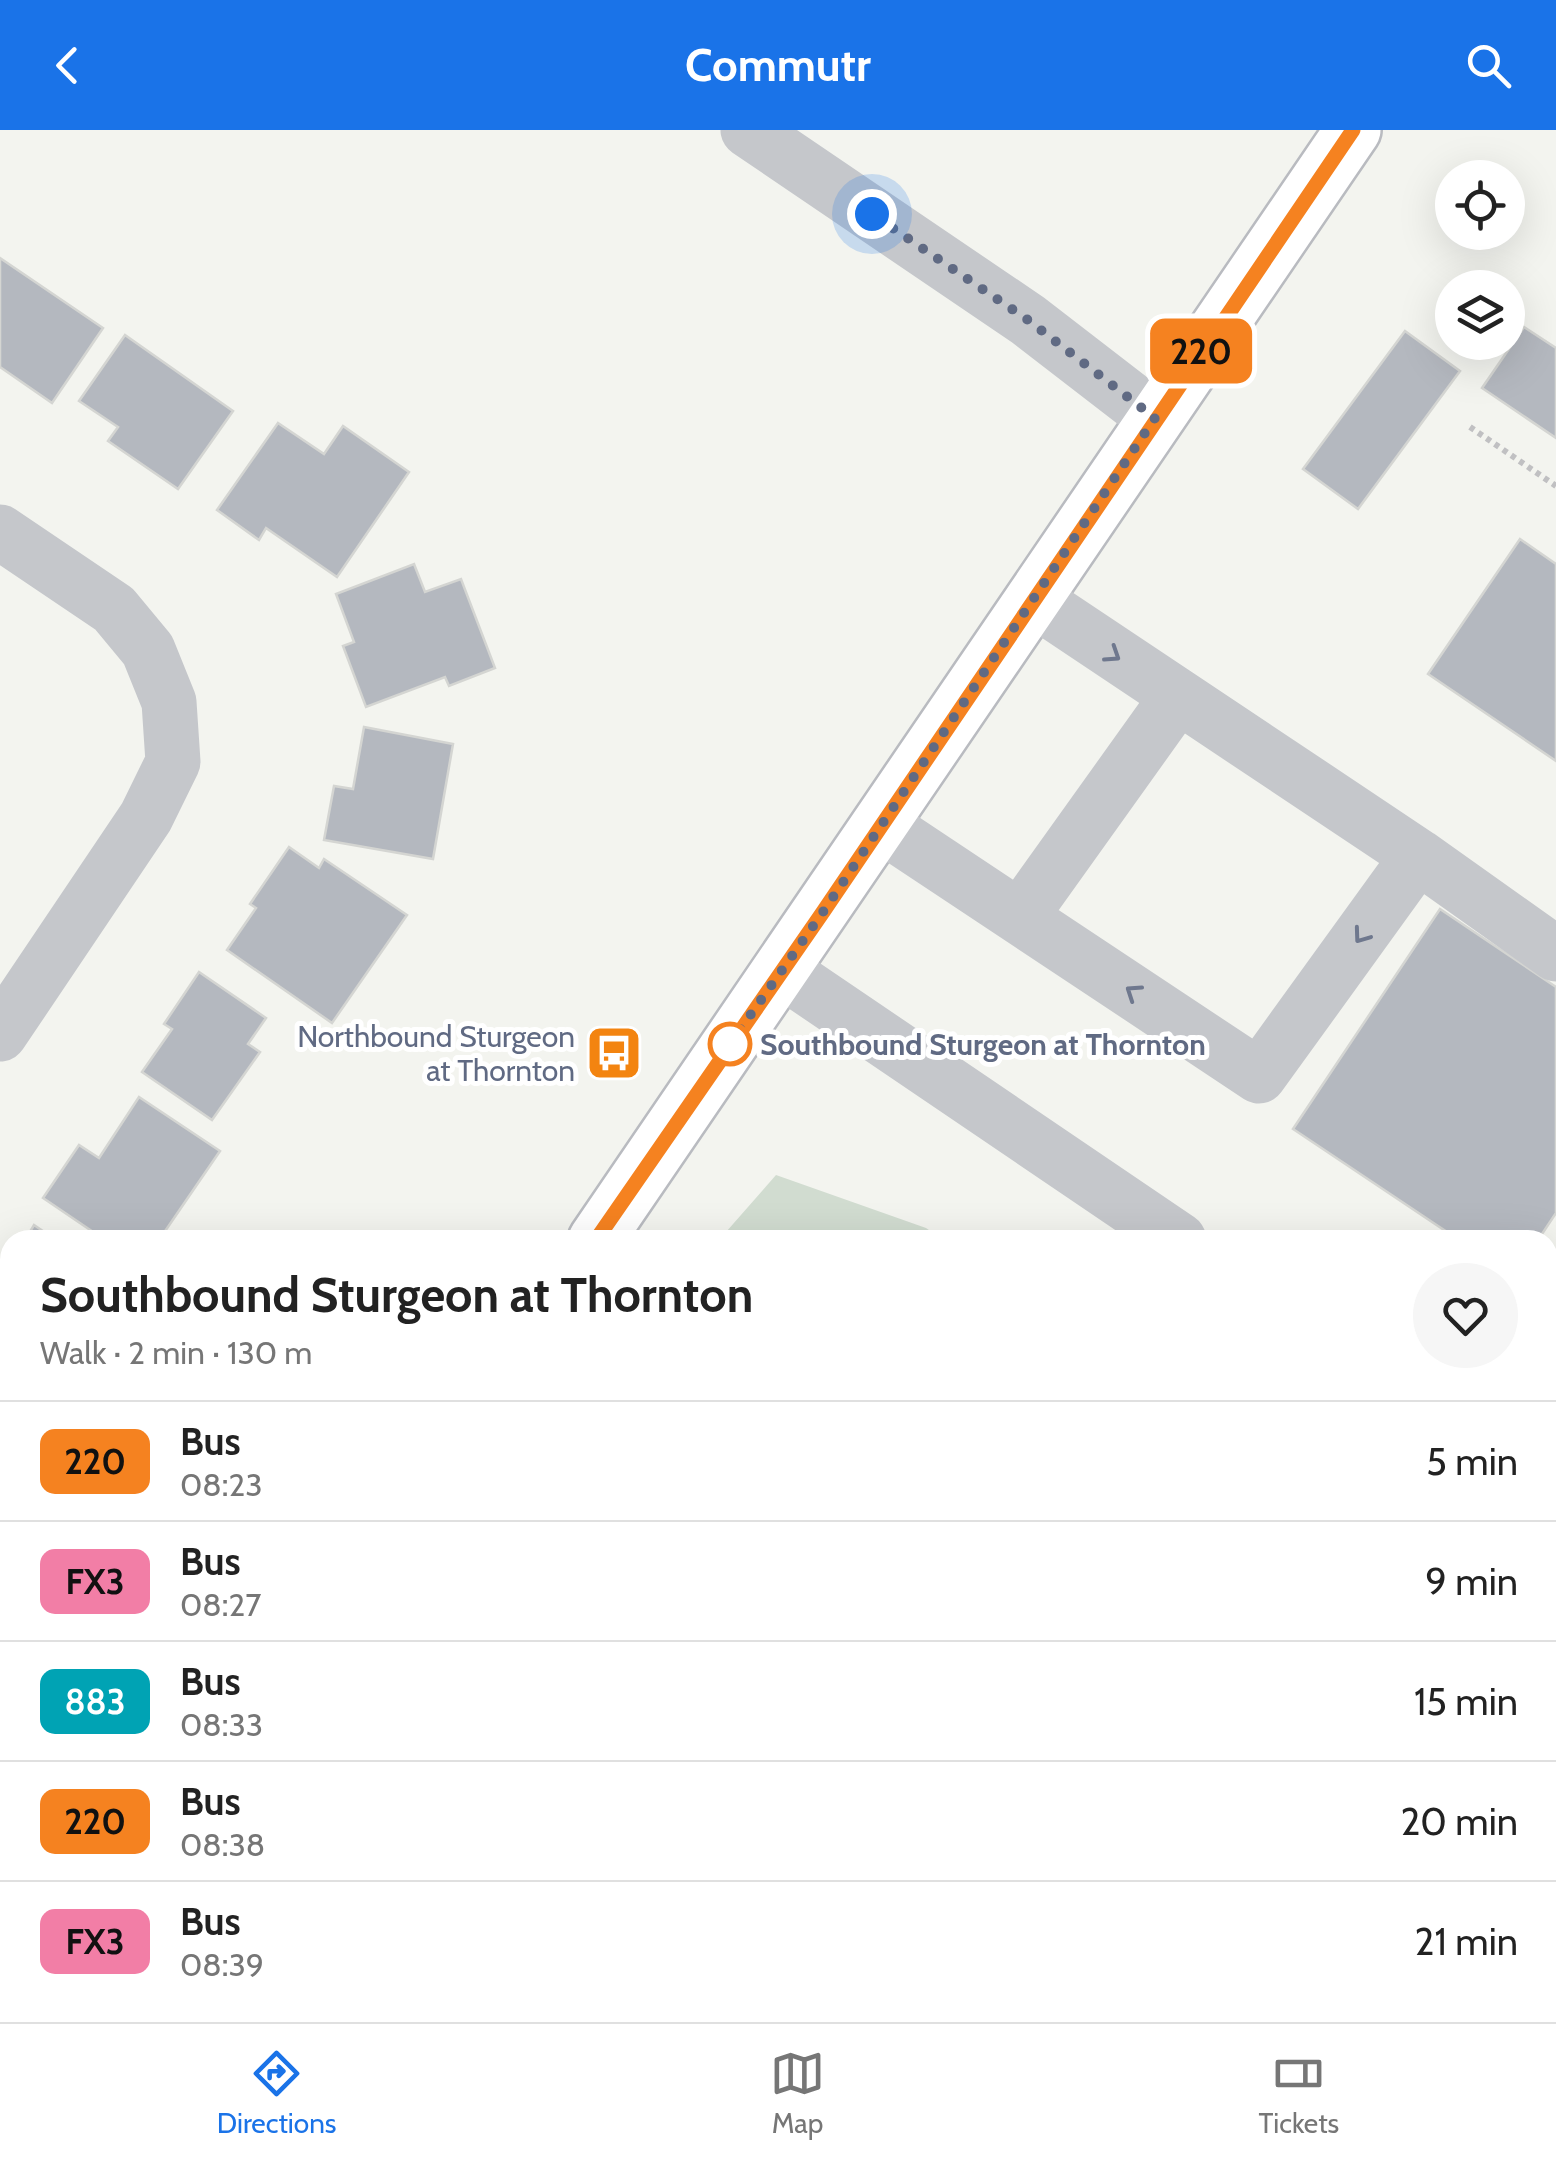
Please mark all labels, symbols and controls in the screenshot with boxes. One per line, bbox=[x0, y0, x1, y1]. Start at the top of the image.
icon: back bbox=[40, 38, 95, 93]
text: Commutr bbox=[685, 38, 871, 92]
icon: search bbox=[1461, 38, 1516, 93]
map controls bbox=[1435, 160, 1525, 360]
button: locate bbox=[1435, 160, 1525, 250]
your location bbox=[847, 189, 897, 239]
button: layers bbox=[1435, 270, 1525, 360]
line badge: 220 bbox=[1144, 318, 1258, 384]
text: 220 bbox=[1170, 330, 1232, 373]
one-way arrow bbox=[1102, 642, 1120, 661]
one-way arrow bbox=[1354, 924, 1373, 943]
one-way arrow bbox=[1125, 986, 1144, 1004]
place label: Northbound Sturgeon at Thornton bbox=[297, 1018, 575, 1089]
bus stop icon: Northbound Sturgeon at Thornton bbox=[584, 1023, 644, 1083]
marker: Southbound Sturgeon at Thornton bbox=[709, 1023, 751, 1065]
place label: Southbound Sturgeon at Thornton bbox=[760, 1026, 1206, 1063]
button: heart bbox=[1413, 1263, 1518, 1368]
text: Southbound Sturgeon at Thornton bbox=[40, 1266, 753, 1324]
text: Walk · 2 min · 130 m bbox=[40, 1333, 312, 1372]
text: Bus bbox=[180, 1418, 241, 1465]
text: 5 min bbox=[1426, 1438, 1518, 1485]
text: 220 bbox=[64, 1440, 126, 1483]
text: 08:23 bbox=[180, 1465, 262, 1504]
text: Bus bbox=[180, 1538, 241, 1585]
text: 9 min bbox=[1425, 1558, 1518, 1605]
text: FX3 bbox=[65, 1560, 125, 1603]
text: 08:27 bbox=[180, 1585, 261, 1624]
text: Bus bbox=[180, 1658, 241, 1705]
text: 15 min bbox=[1414, 1678, 1518, 1725]
text: 883 bbox=[64, 1680, 126, 1723]
text: 08:33 bbox=[180, 1705, 263, 1744]
text: Bus bbox=[180, 1778, 241, 1825]
text: 20 min bbox=[1400, 1798, 1518, 1845]
text: 220 bbox=[64, 1800, 126, 1843]
text: 08:38 bbox=[180, 1825, 265, 1864]
text: Bus bbox=[180, 1898, 241, 1945]
text: 21 min bbox=[1415, 1918, 1518, 1965]
text: FX3 bbox=[65, 1920, 125, 1963]
text: 08:39 bbox=[180, 1945, 264, 1984]
tab: Directions bbox=[217, 2046, 336, 2140]
tab: Map bbox=[770, 2046, 825, 2140]
tab: Tickets bbox=[1259, 2046, 1339, 2140]

